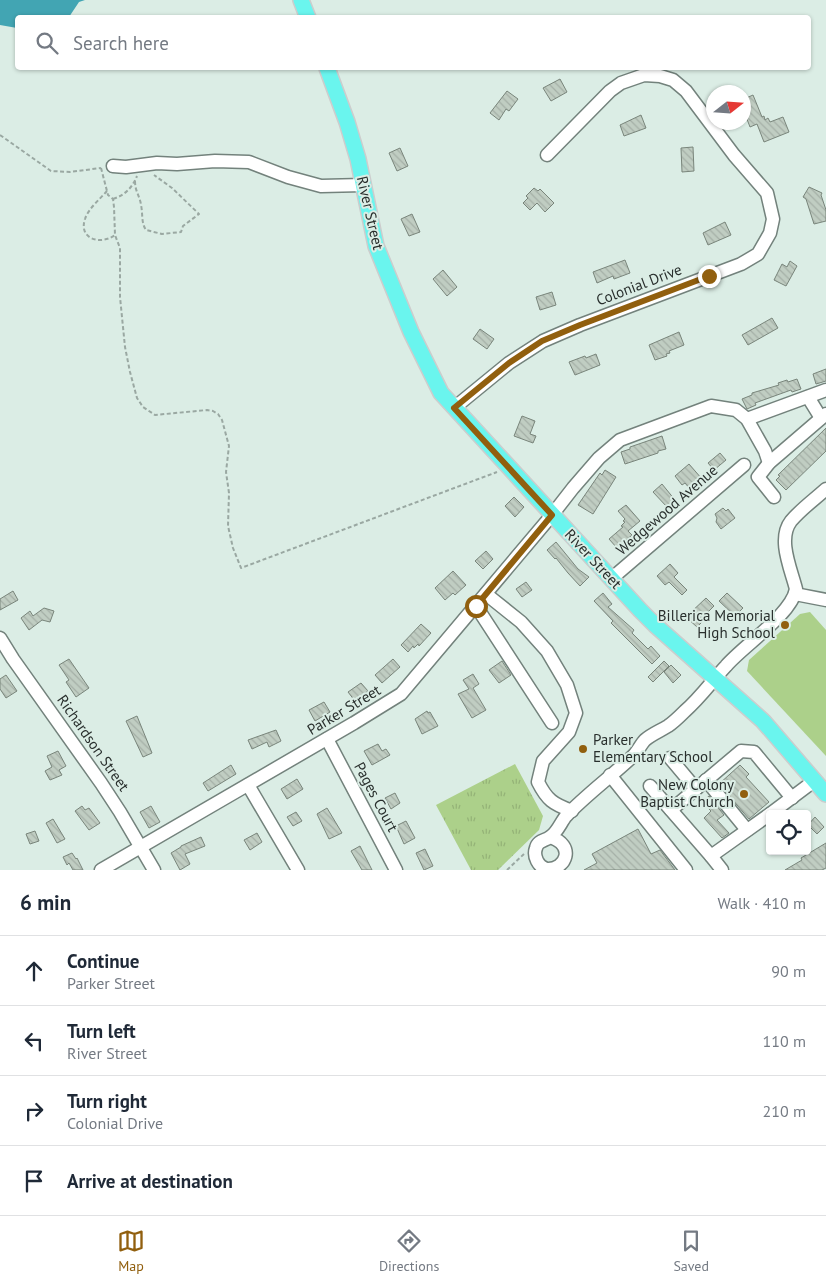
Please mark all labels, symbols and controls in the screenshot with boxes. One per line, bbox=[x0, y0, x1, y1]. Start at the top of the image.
search box bbox=[15, 15, 811, 70]
icon: search bbox=[33, 29, 61, 57]
text: Search here bbox=[73, 31, 169, 55]
north arrow bbox=[706, 85, 751, 130]
street label: River Street bbox=[353, 174, 388, 252]
street label: Colonial Drive bbox=[593, 260, 684, 310]
route end bbox=[698, 265, 721, 288]
street label: Wedgewood Avenue bbox=[612, 460, 721, 559]
street label: River Street bbox=[561, 525, 626, 593]
route start bbox=[465, 595, 488, 618]
place label: Billerica Memorial High School bbox=[658, 606, 776, 642]
marker: Billerica Memorial High School bbox=[779, 619, 791, 631]
street label: Parker Street bbox=[304, 680, 384, 739]
street label: Richardson Street bbox=[53, 691, 134, 795]
place label: Parker Elementary School bbox=[593, 730, 713, 766]
marker: Parker Elementary School bbox=[577, 743, 589, 755]
street label: Pages Court bbox=[350, 759, 403, 835]
place label: New Colony Baptist Church bbox=[640, 775, 734, 811]
marker: New Colony Baptist Church bbox=[738, 788, 750, 800]
map controls bbox=[766, 810, 811, 855]
button: locate bbox=[766, 810, 811, 855]
text: 6 min bbox=[20, 889, 71, 916]
text: Walk · 410 m bbox=[717, 893, 806, 913]
text: Continue bbox=[67, 949, 139, 973]
icon: ahead bbox=[20, 957, 48, 985]
text: 90 m bbox=[771, 961, 806, 981]
text: Parker Street bbox=[67, 973, 155, 993]
text: Turn left bbox=[67, 1019, 136, 1043]
icon: left bbox=[20, 1027, 48, 1055]
text: 110 m bbox=[763, 1031, 806, 1051]
text: River Street bbox=[67, 1043, 147, 1063]
text: Turn right bbox=[67, 1089, 147, 1113]
icon: right bbox=[20, 1097, 48, 1125]
text: 210 m bbox=[763, 1101, 806, 1121]
text: Colonial Drive bbox=[67, 1113, 163, 1133]
icon: arrive bbox=[20, 1167, 48, 1195]
text: Arrive at destination bbox=[67, 1169, 233, 1193]
tab: Map bbox=[117, 1227, 145, 1275]
tab: Directions bbox=[379, 1227, 439, 1275]
tab: Saved bbox=[673, 1227, 709, 1275]

